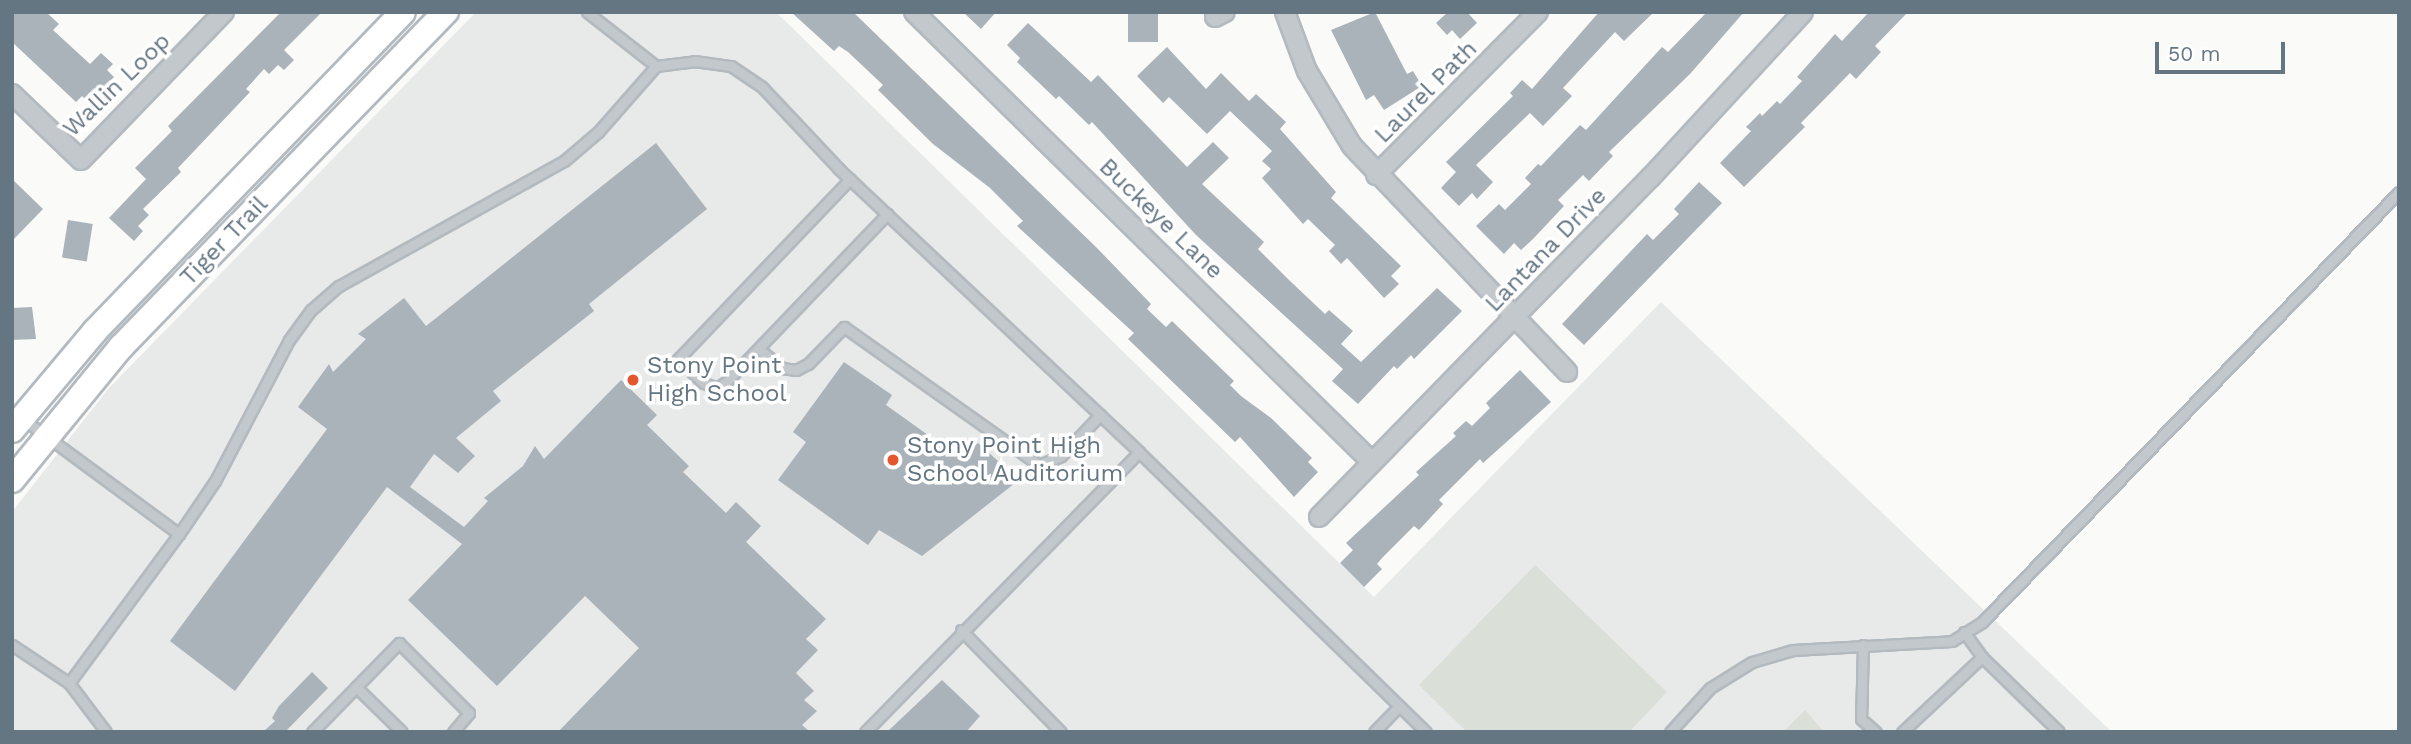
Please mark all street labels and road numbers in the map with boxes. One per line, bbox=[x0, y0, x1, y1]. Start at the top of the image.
street label: Wallin Loop bbox=[57, 27, 177, 143]
street label: Laurel Path bbox=[1368, 34, 1484, 150]
street label: Buckeye Lane bbox=[1093, 153, 1229, 285]
street label: Lantana Drive bbox=[1479, 182, 1613, 318]
street label: Tiger Trail bbox=[174, 190, 274, 292]

